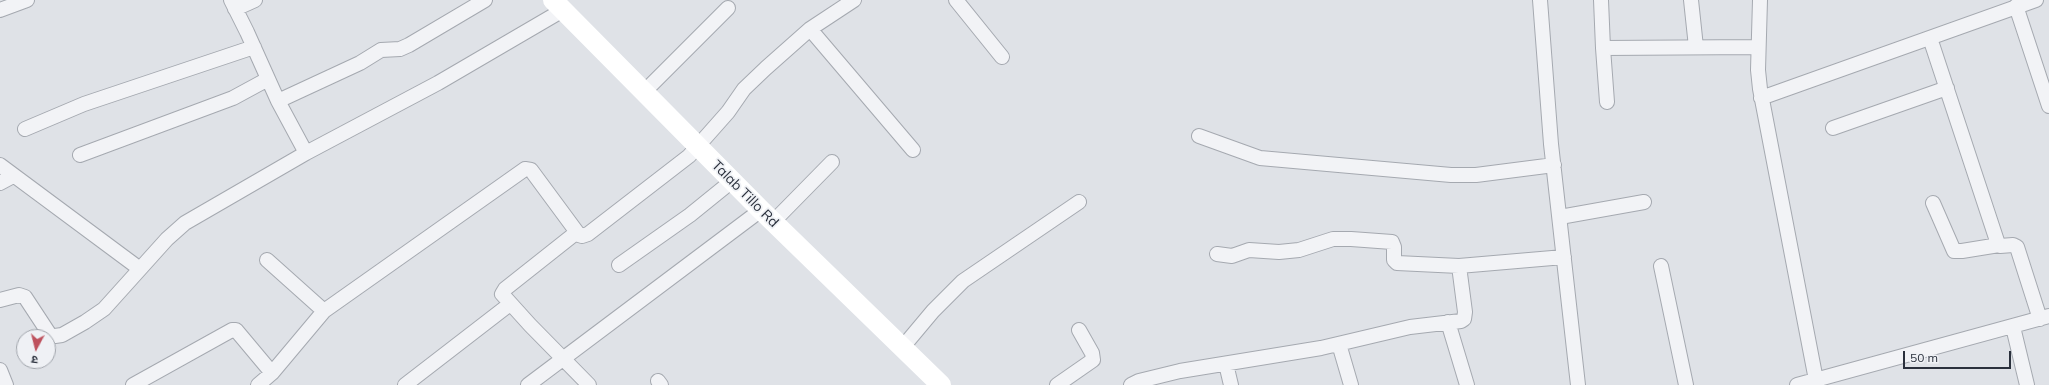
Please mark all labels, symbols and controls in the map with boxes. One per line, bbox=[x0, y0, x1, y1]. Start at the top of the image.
street label: Talab Tillo Rd bbox=[708, 157, 782, 231]
north arrow bbox=[16, 329, 56, 369]
scale bar bbox=[1905, 343, 2013, 369]
text: 50 m bbox=[1910, 350, 1938, 365]
text: उ bbox=[31, 353, 39, 367]

